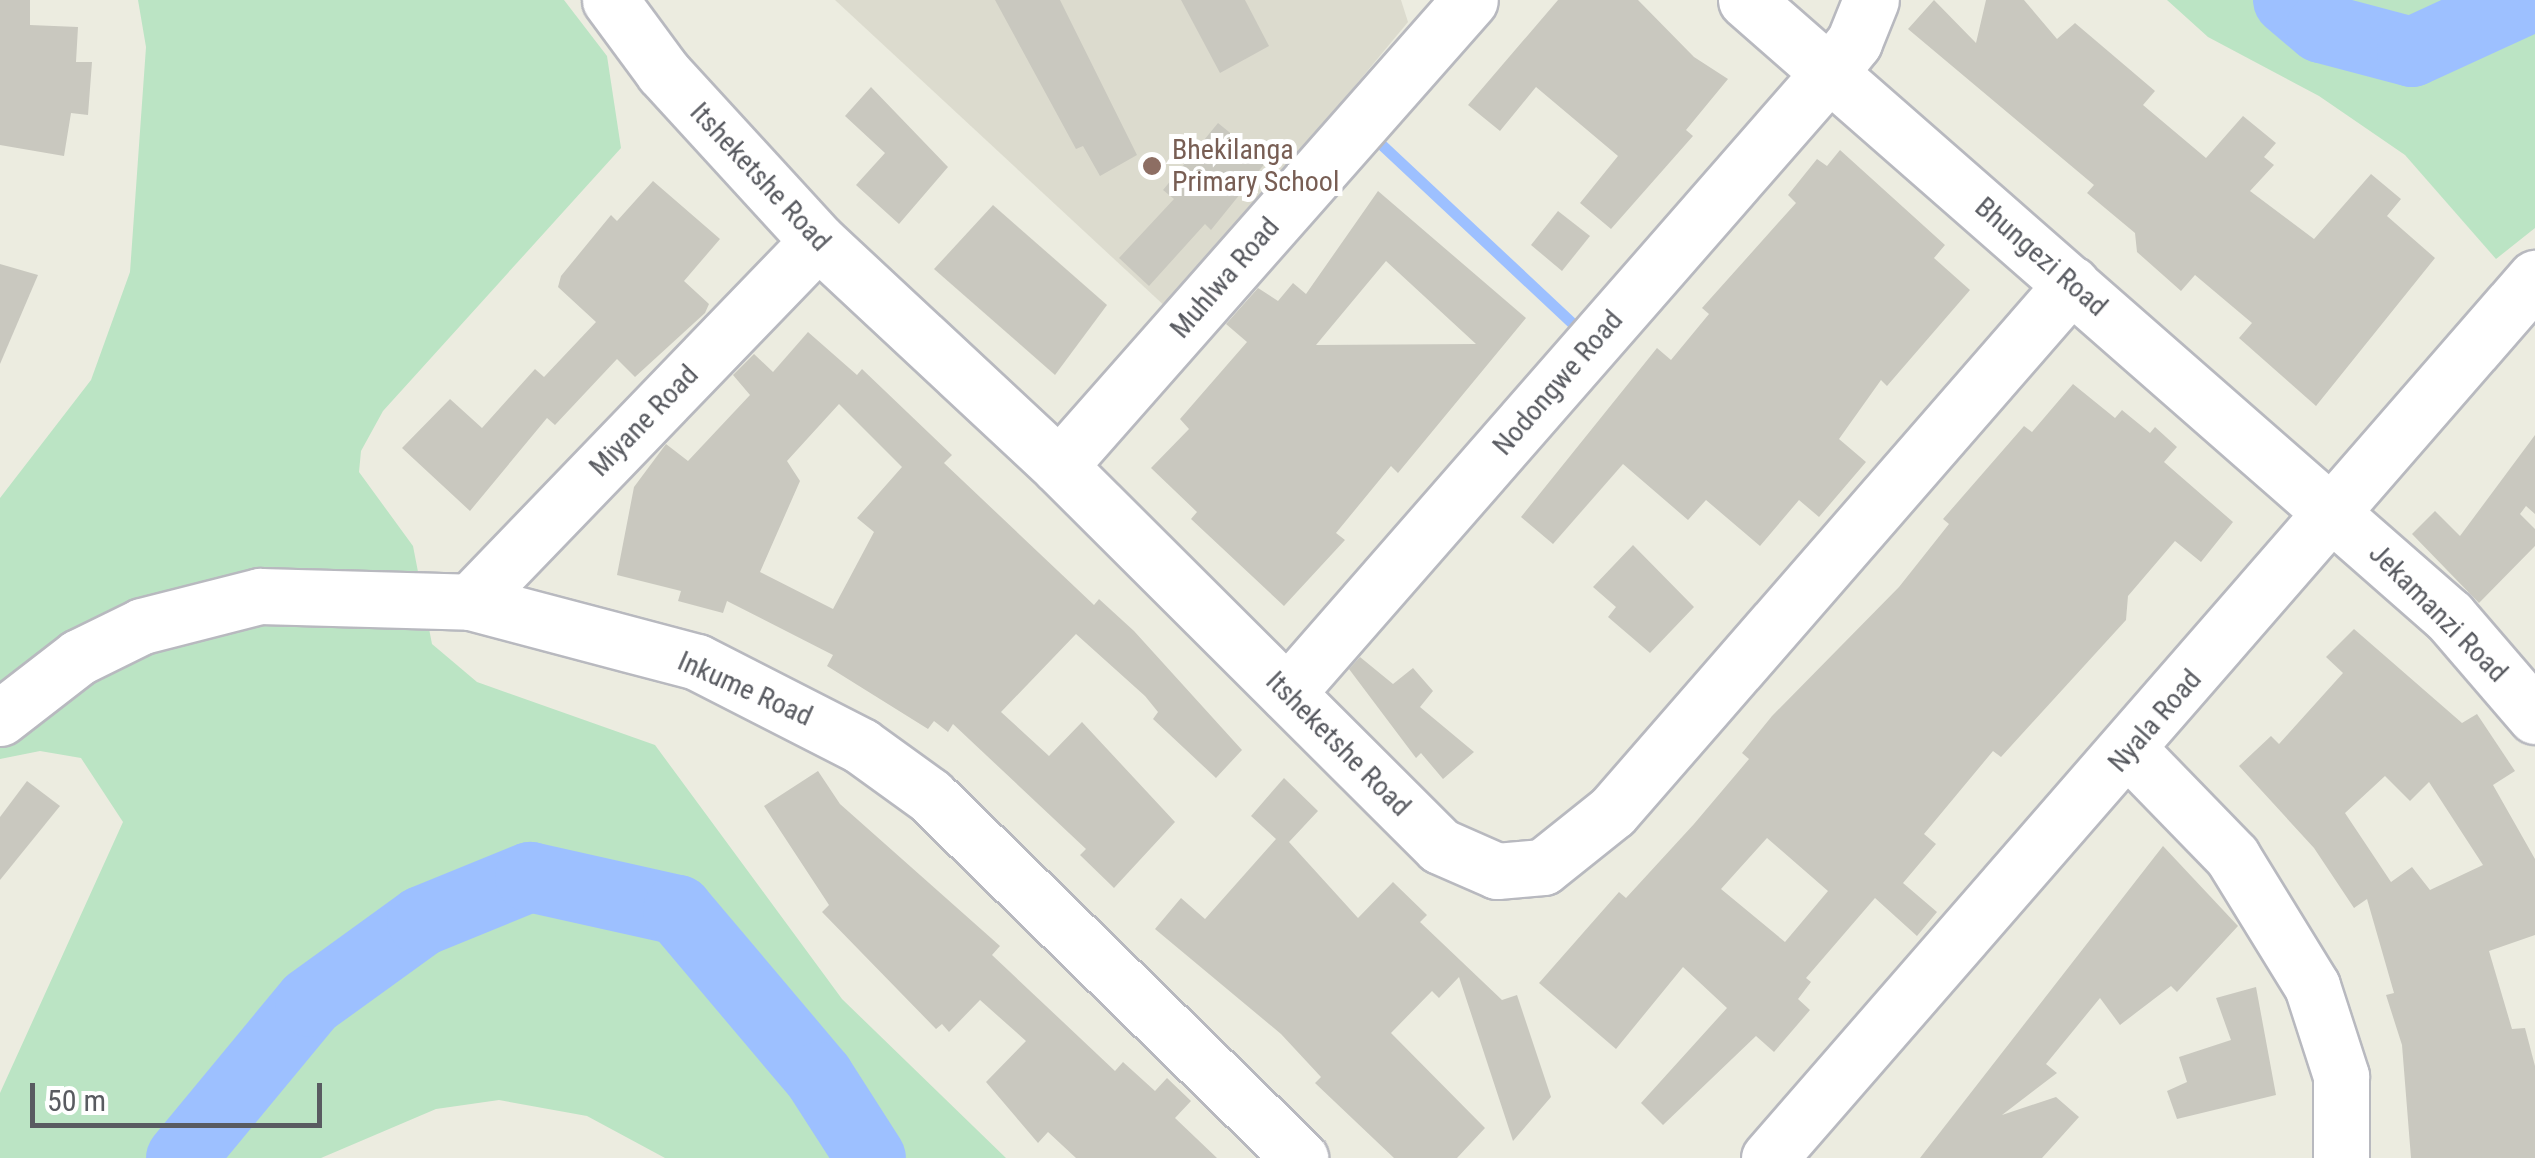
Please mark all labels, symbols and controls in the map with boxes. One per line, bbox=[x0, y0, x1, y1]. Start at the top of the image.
street label: Itsheketshe Road bbox=[683, 96, 837, 258]
place label: Bhekilanga Primary School bbox=[1172, 133, 1339, 199]
marker: Bhekilanga Primary School bbox=[1141, 155, 1163, 177]
street label: Bhungezi Road bbox=[1968, 190, 2114, 324]
street label: Muhlwa Road bbox=[1163, 211, 1287, 345]
street label: Nodongwe Road bbox=[1486, 304, 1630, 462]
street label: Miyane Road bbox=[583, 358, 705, 484]
street label: Jekamanzi Road bbox=[2362, 537, 2514, 689]
street label: Inkume Road bbox=[673, 644, 817, 734]
street label: Nyala Road bbox=[2101, 663, 2209, 779]
street label: Itsheketshe Road bbox=[1259, 665, 1417, 823]
scale bar bbox=[35, 1063, 328, 1125]
text: 50 m bbox=[47, 1083, 106, 1118]

